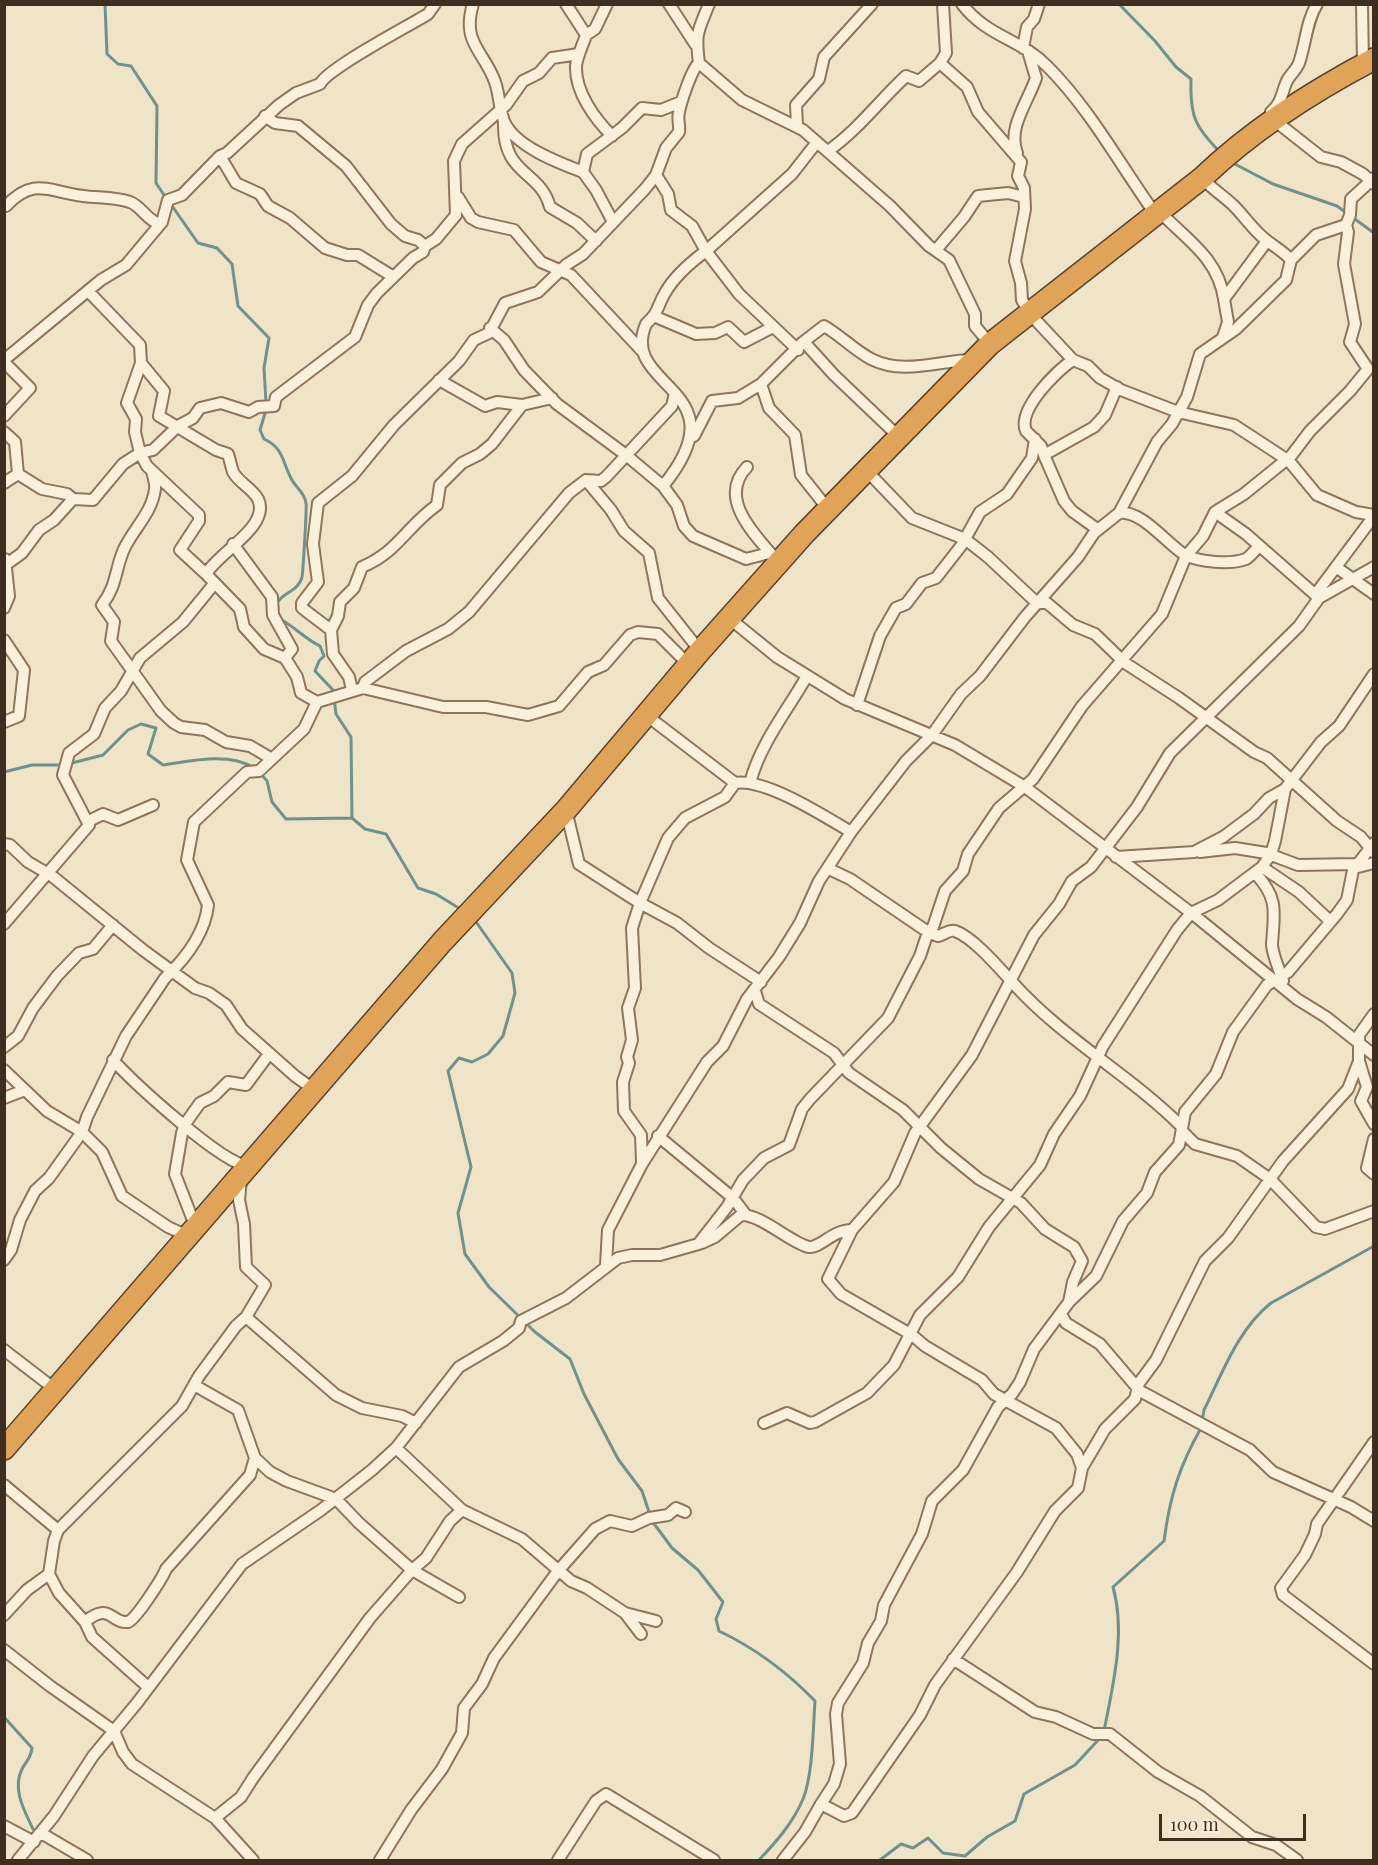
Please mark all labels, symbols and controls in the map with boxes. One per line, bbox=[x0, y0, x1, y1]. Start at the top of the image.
scale bar bbox=[1162, 1802, 1309, 1840]
text: 100 m bbox=[1170, 1812, 1219, 1836]

